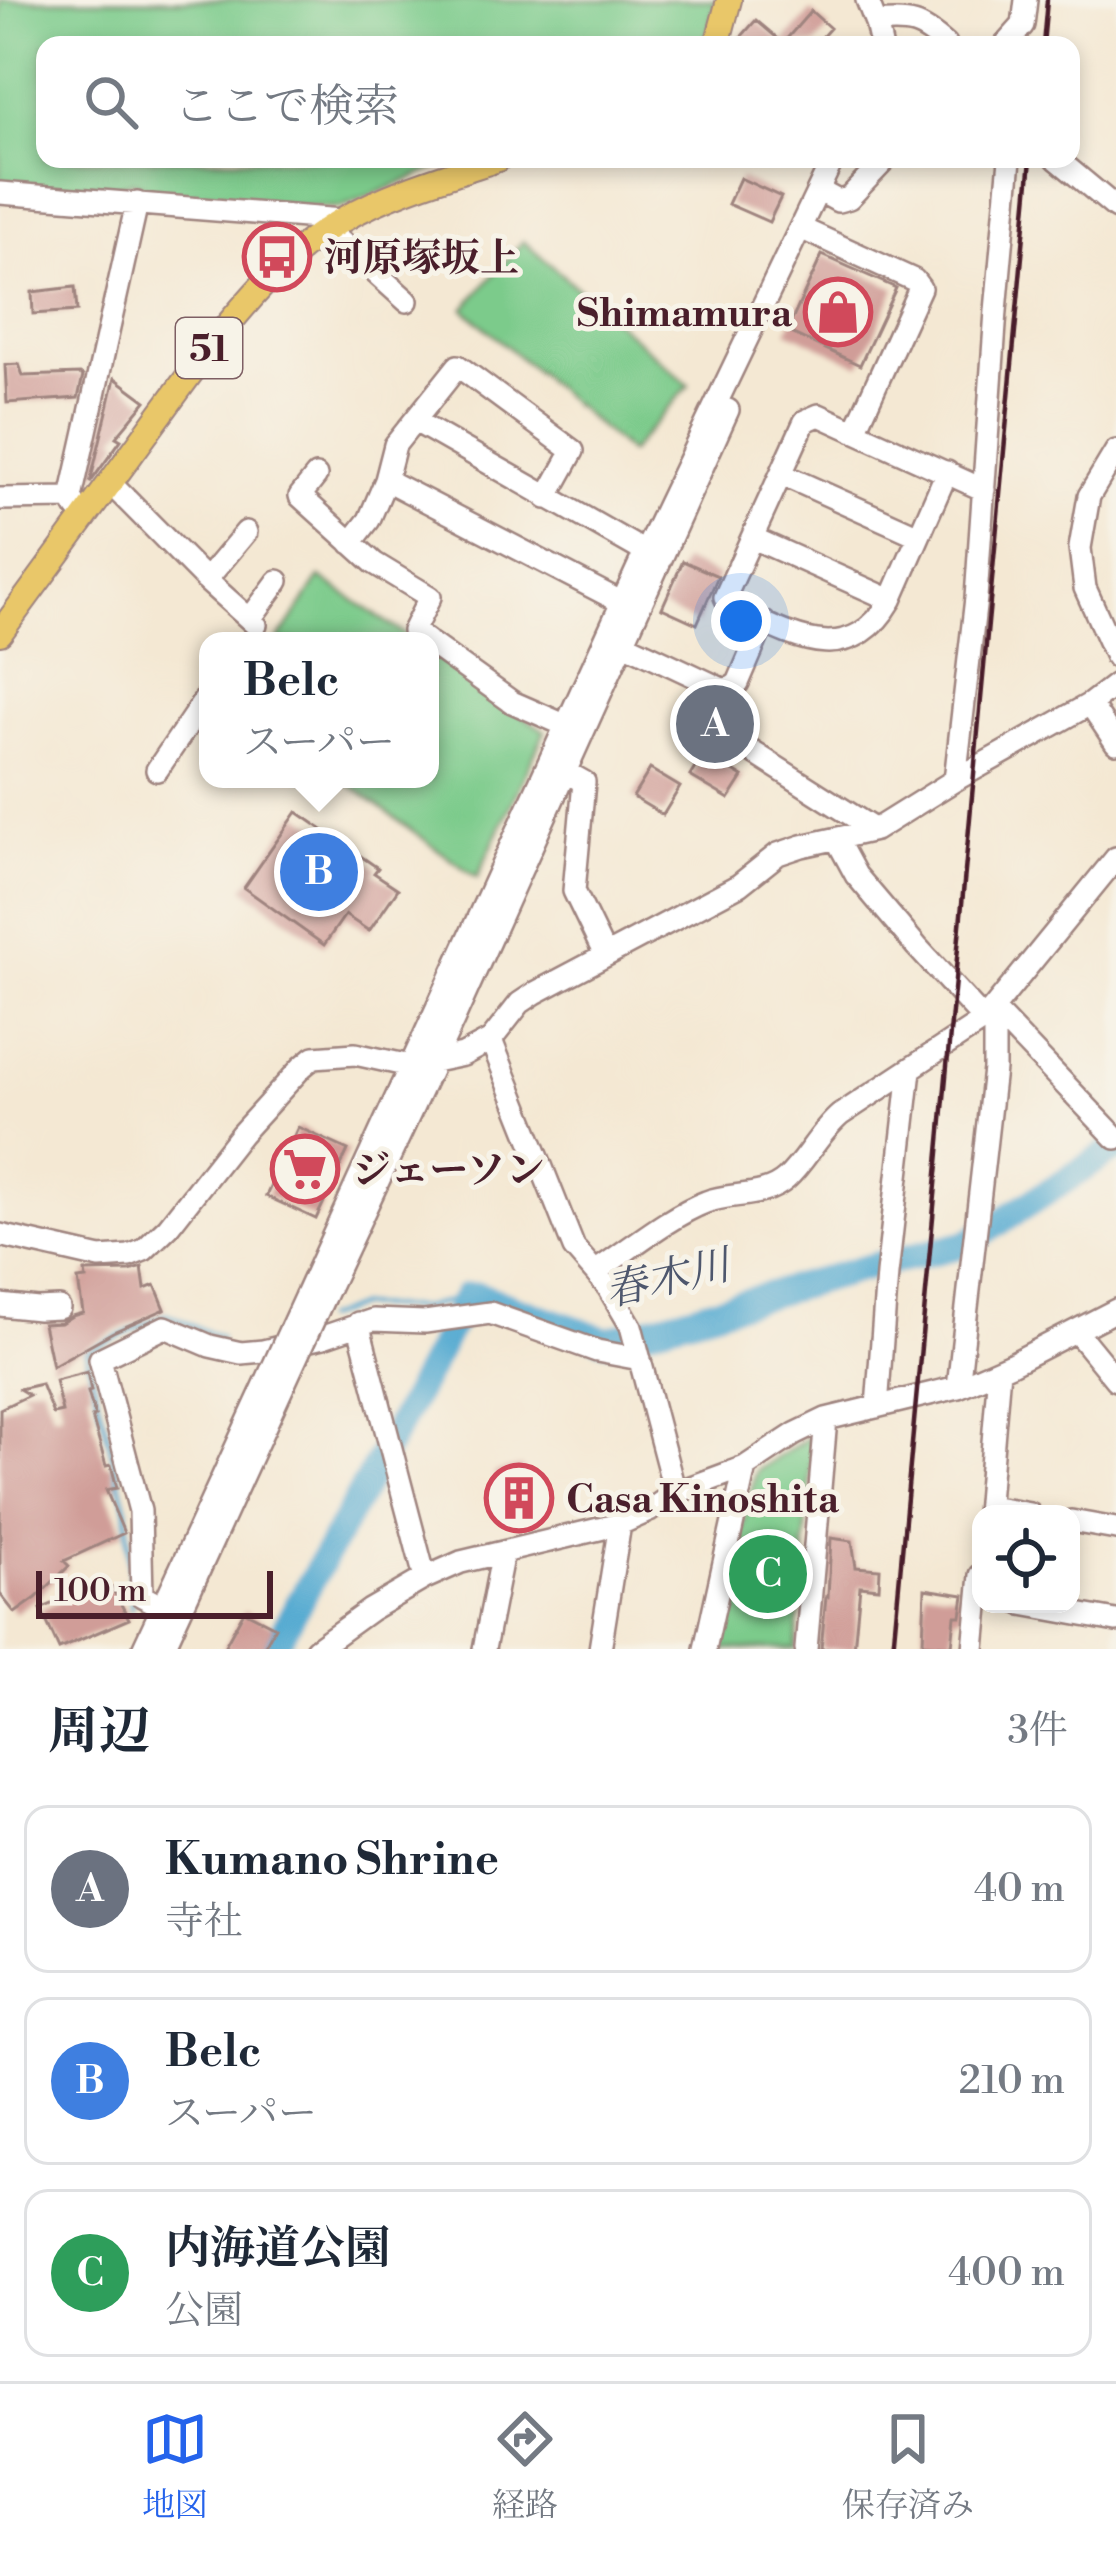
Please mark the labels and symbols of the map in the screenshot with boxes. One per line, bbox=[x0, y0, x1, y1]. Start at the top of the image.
bus stop icon: 河原塚坂上 bbox=[242, 222, 312, 292]
place label: 河原塚坂上 bbox=[324, 235, 519, 284]
shop icon: Shimamura bbox=[803, 277, 873, 347]
place label: Shimamura bbox=[577, 290, 793, 339]
road number: 51 bbox=[176, 318, 242, 378]
your location bbox=[711, 591, 771, 651]
pin: A bbox=[676, 679, 754, 769]
pin: B bbox=[280, 827, 358, 917]
supermarket icon: ジェーソン bbox=[270, 1134, 340, 1204]
place label: ジェーソン bbox=[352, 1147, 545, 1196]
water label: 春木川 bbox=[600, 1239, 739, 1319]
building icon: Casa Kinoshita bbox=[484, 1463, 554, 1533]
place label: Casa Kinoshita bbox=[566, 1476, 840, 1525]
pin: C bbox=[729, 1529, 807, 1619]
scale bar bbox=[36, 1565, 273, 1618]

